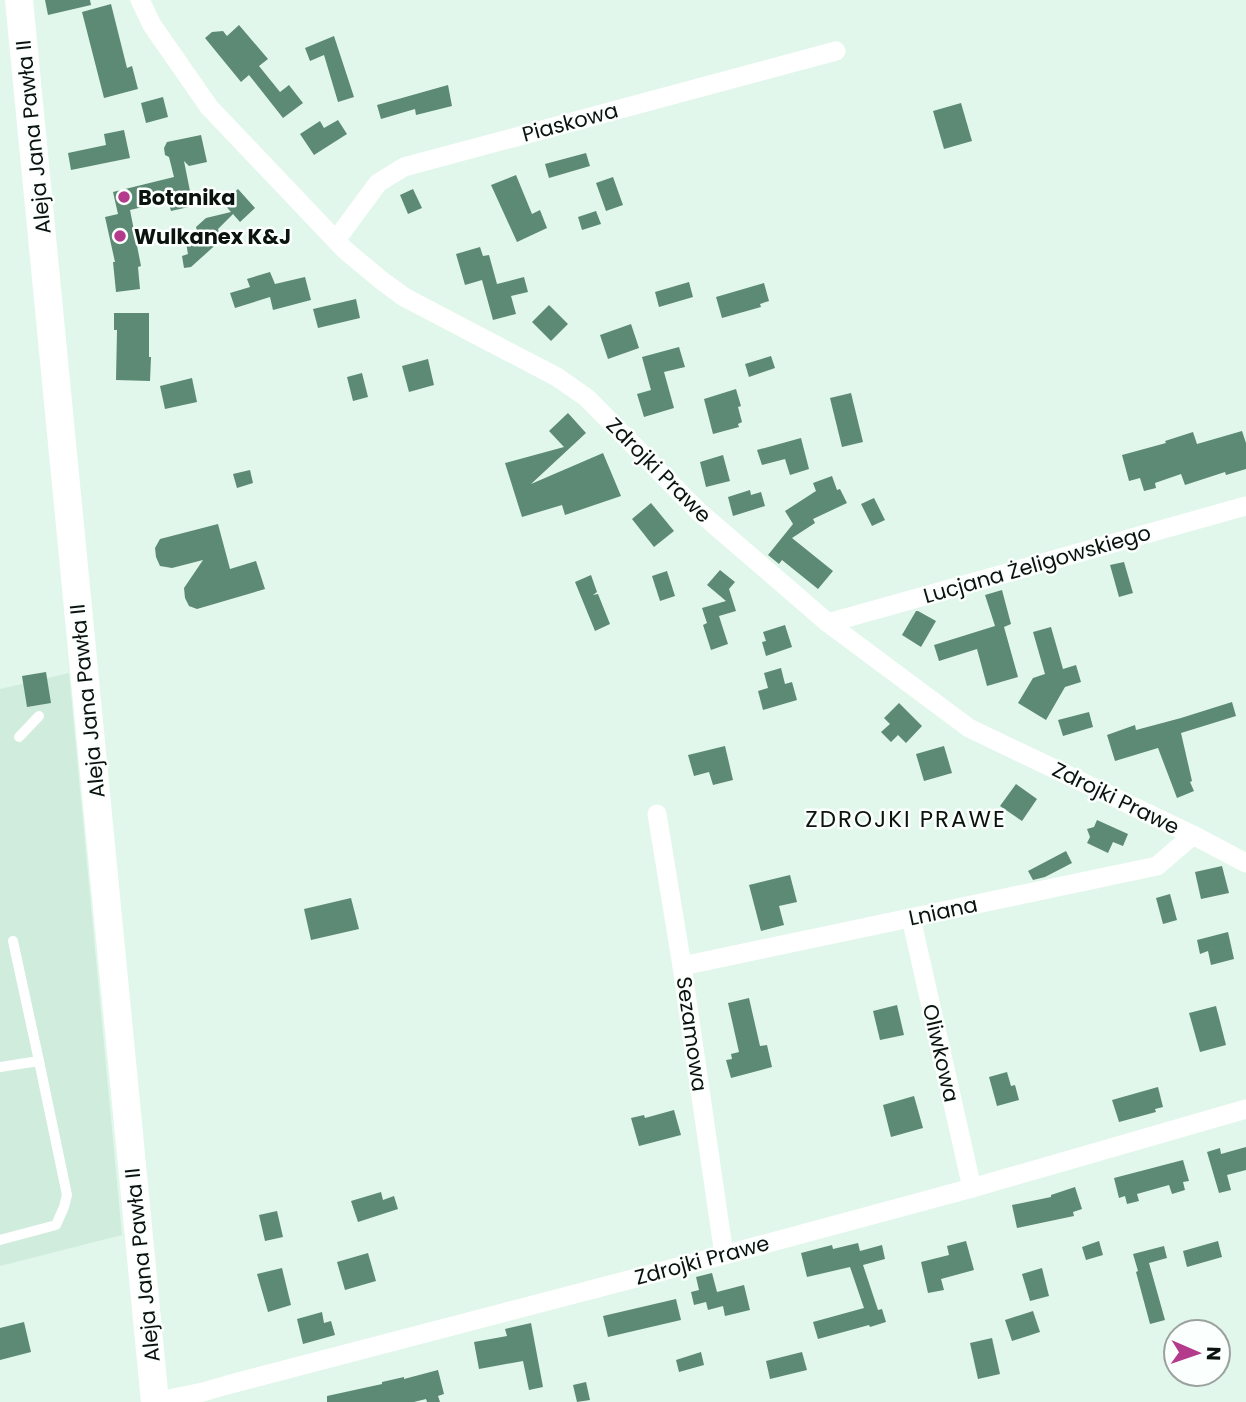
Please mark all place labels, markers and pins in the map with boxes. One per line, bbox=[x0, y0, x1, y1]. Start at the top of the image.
place label: Botanika bbox=[138, 183, 236, 212]
marker: Botanika bbox=[116, 189, 132, 205]
place label: Wulkanex K&J bbox=[134, 222, 291, 251]
marker: Wulkanex K&J bbox=[112, 228, 128, 244]

